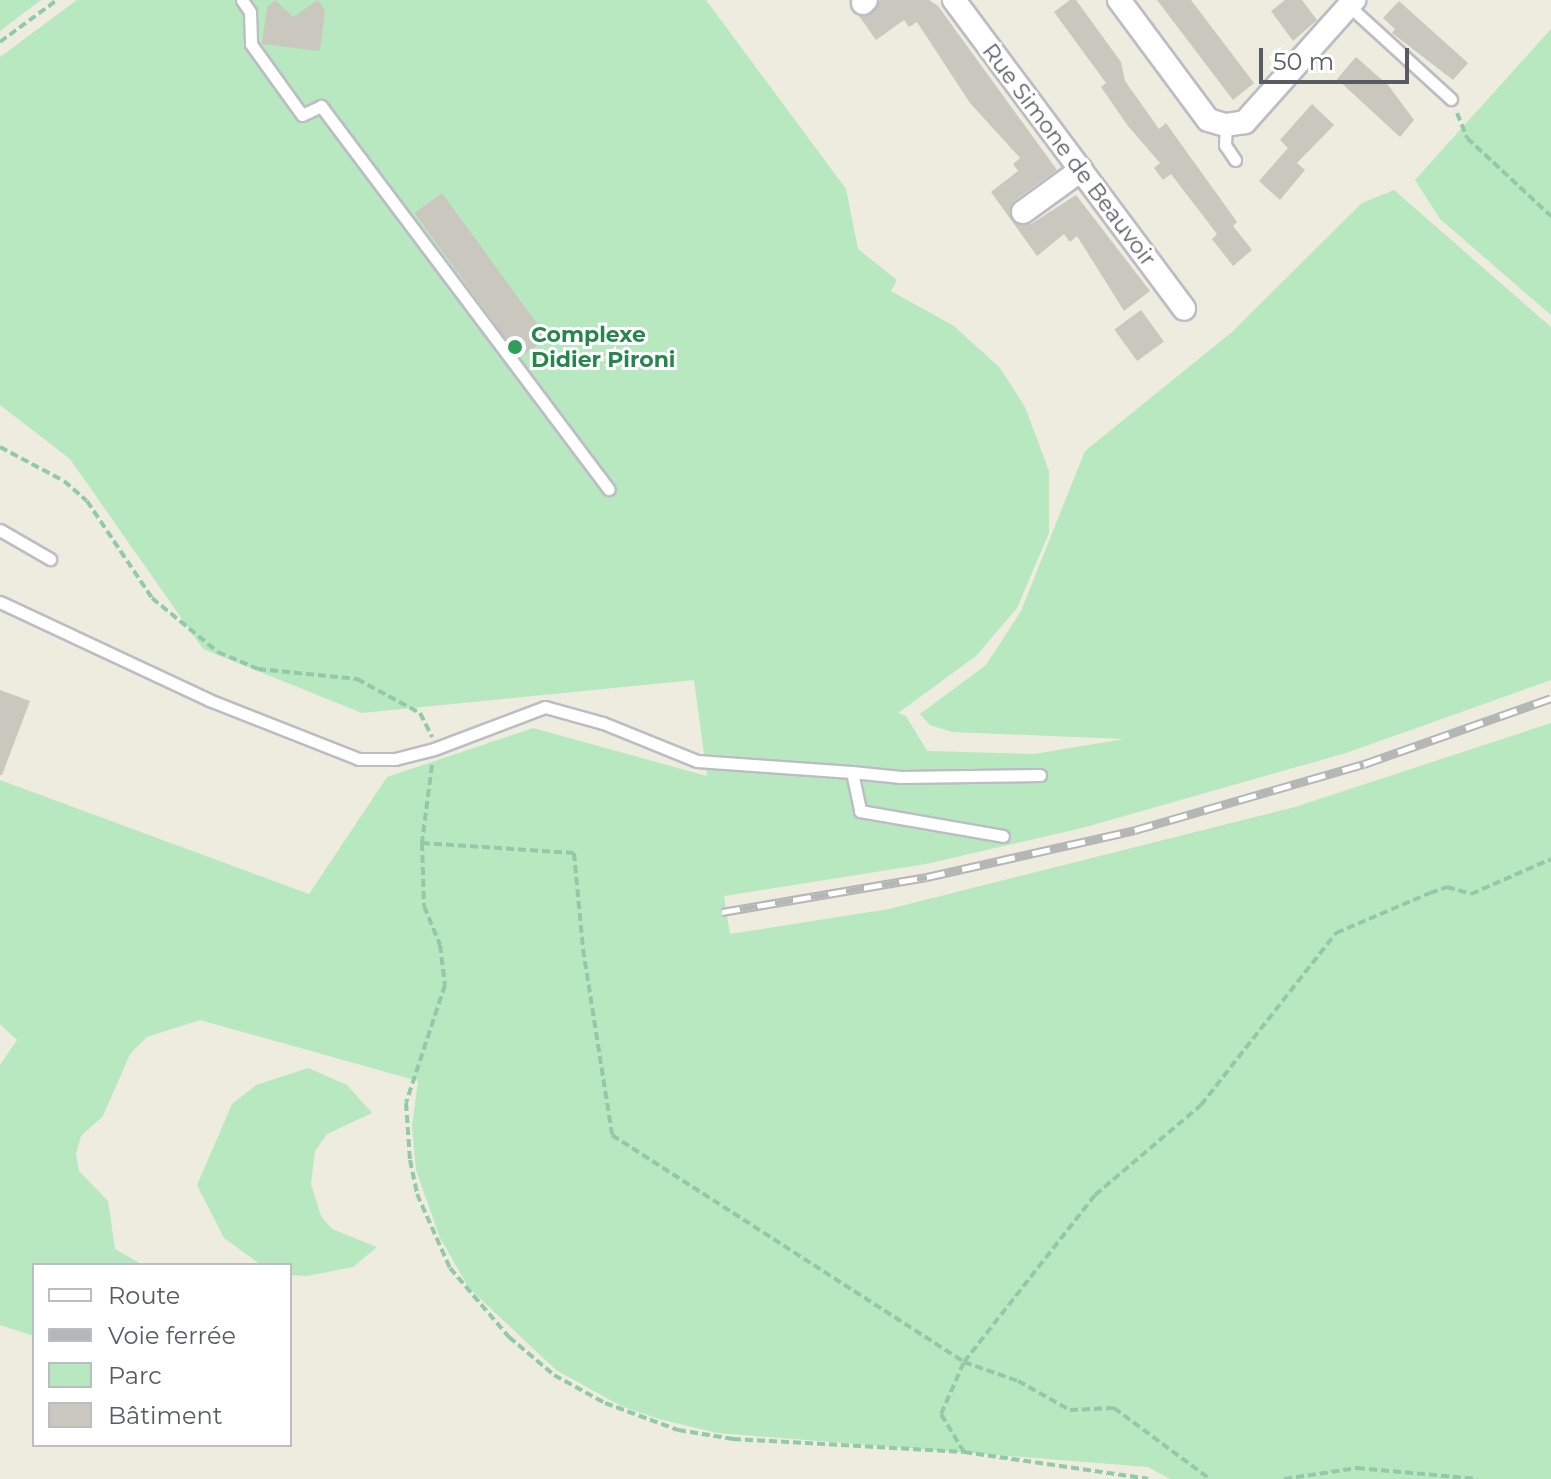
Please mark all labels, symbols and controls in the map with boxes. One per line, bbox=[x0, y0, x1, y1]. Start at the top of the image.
scale bar bbox=[1263, 32, 1413, 82]
street label: Rue Simone de Beauvoir bbox=[977, 39, 1161, 271]
text: 50 m bbox=[1273, 47, 1334, 76]
place label: Complexe Didier Pironi bbox=[531, 321, 675, 372]
marker: Complexe Didier Pironi bbox=[506, 338, 524, 356]
legend bbox=[32, 1263, 292, 1447]
text: Route bbox=[108, 1281, 180, 1310]
text: Voie ferrée bbox=[108, 1321, 236, 1350]
text: Parc bbox=[108, 1361, 162, 1390]
text: Bâtiment bbox=[108, 1401, 222, 1430]

